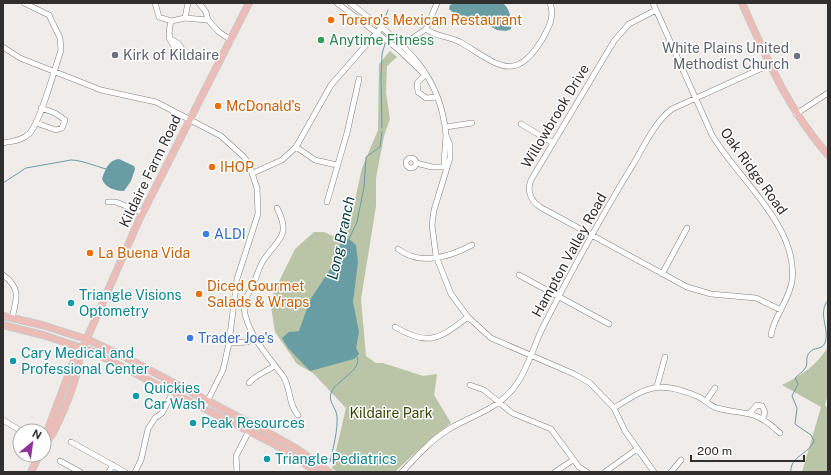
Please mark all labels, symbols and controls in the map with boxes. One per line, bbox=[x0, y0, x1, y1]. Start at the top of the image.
place label: Torero's Mexican Restaurant bbox=[339, 12, 522, 28]
marker: Torero's Mexican Restaurant bbox=[326, 15, 336, 25]
place label: Anytime Fitness bbox=[329, 32, 434, 48]
marker: Anytime Fitness bbox=[316, 35, 326, 45]
place label: White Plains United Methodist Church bbox=[662, 40, 789, 72]
place label: Kirk of Kildaire bbox=[123, 47, 219, 63]
marker: Kirk of Kildaire bbox=[110, 50, 120, 60]
marker: White Plains United Methodist Church bbox=[792, 51, 802, 61]
street label: Willowbrook Drive bbox=[518, 61, 592, 171]
place label: McDonald's bbox=[226, 98, 301, 114]
marker: McDonald's bbox=[213, 101, 223, 111]
street label: Kildaire Farm Road bbox=[116, 112, 184, 230]
street label: Oak Ridge Road bbox=[717, 125, 791, 217]
place label: IHOP bbox=[220, 159, 254, 175]
marker: IHOP bbox=[207, 162, 217, 172]
street label: Hampton Valley Road bbox=[528, 190, 610, 320]
water label: Long Branch bbox=[323, 195, 358, 281]
place label: ALDI bbox=[214, 226, 246, 242]
marker: ALDI bbox=[201, 229, 211, 239]
place label: La Buena Vida bbox=[98, 245, 190, 261]
marker: La Buena Vida bbox=[85, 248, 95, 258]
place label: Diced Gourmet Salads & Wraps bbox=[207, 278, 309, 310]
place label: Triangle Visions Optometry bbox=[79, 287, 182, 319]
marker: Diced Gourmet Salads & Wraps bbox=[194, 289, 204, 299]
marker: Triangle Visions Optometry bbox=[66, 298, 76, 308]
place label: Trader Joe's bbox=[198, 330, 274, 346]
marker: Trader Joe's bbox=[185, 333, 195, 343]
place label: Cary Medical and Professional Center bbox=[21, 345, 149, 377]
marker: Cary Medical and Professional Center bbox=[8, 356, 18, 366]
place label: Quickies Car Wash bbox=[144, 380, 205, 412]
marker: Quickies Car Wash bbox=[131, 391, 141, 401]
park label: Kildaire Park bbox=[349, 405, 433, 421]
place label: Peak Resources bbox=[201, 415, 305, 431]
marker: Peak Resources bbox=[188, 418, 198, 428]
north arrow bbox=[12, 423, 52, 463]
text: N bbox=[30, 427, 44, 442]
scale bar bbox=[691, 437, 804, 463]
text: 200 m bbox=[697, 444, 732, 458]
place label: Triangle Pediatrics bbox=[275, 451, 397, 467]
marker: Triangle Pediatrics bbox=[262, 454, 272, 464]

